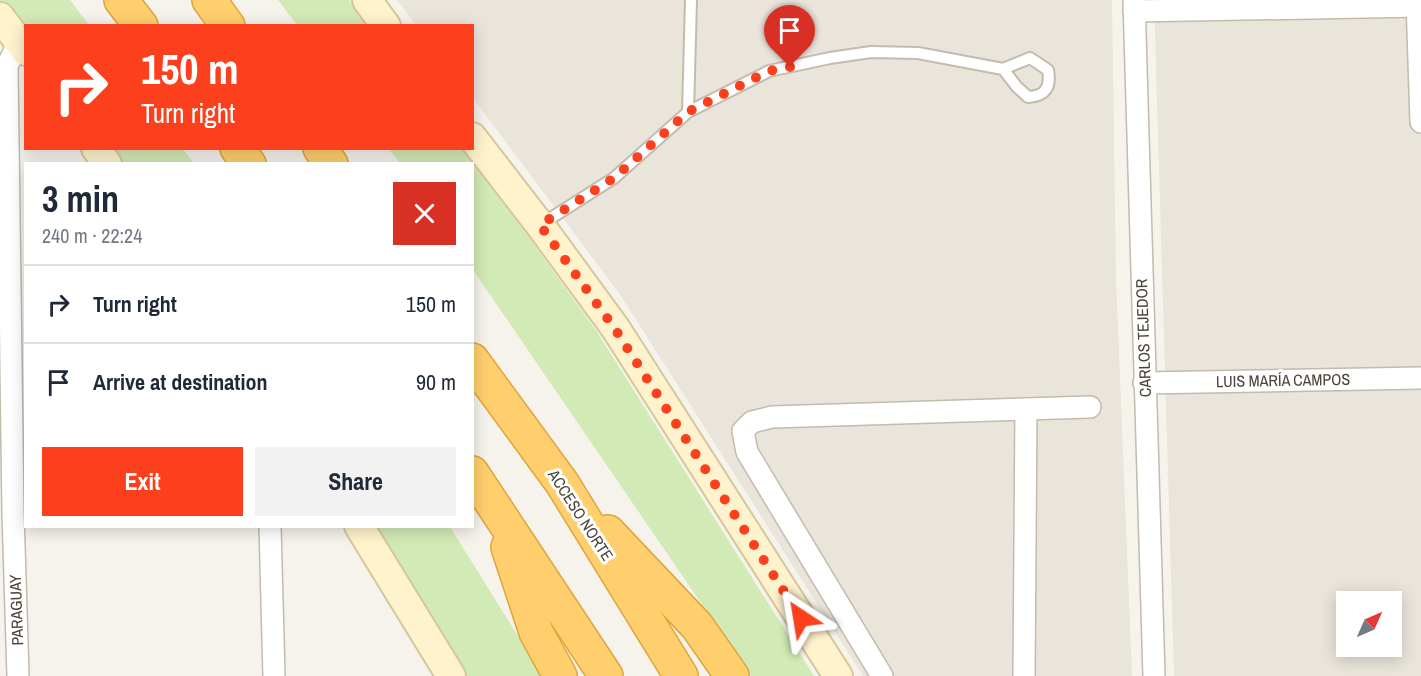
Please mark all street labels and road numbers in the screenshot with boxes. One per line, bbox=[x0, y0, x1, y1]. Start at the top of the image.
street label: CARLOS TEJEDOR bbox=[1130, 278, 1156, 398]
street label: LUIS MARÍA CAMPOS bbox=[1216, 368, 1351, 392]
street label: ACCESO NORTE bbox=[543, 464, 619, 565]
street label: PARAGUAY bbox=[4, 574, 28, 646]

